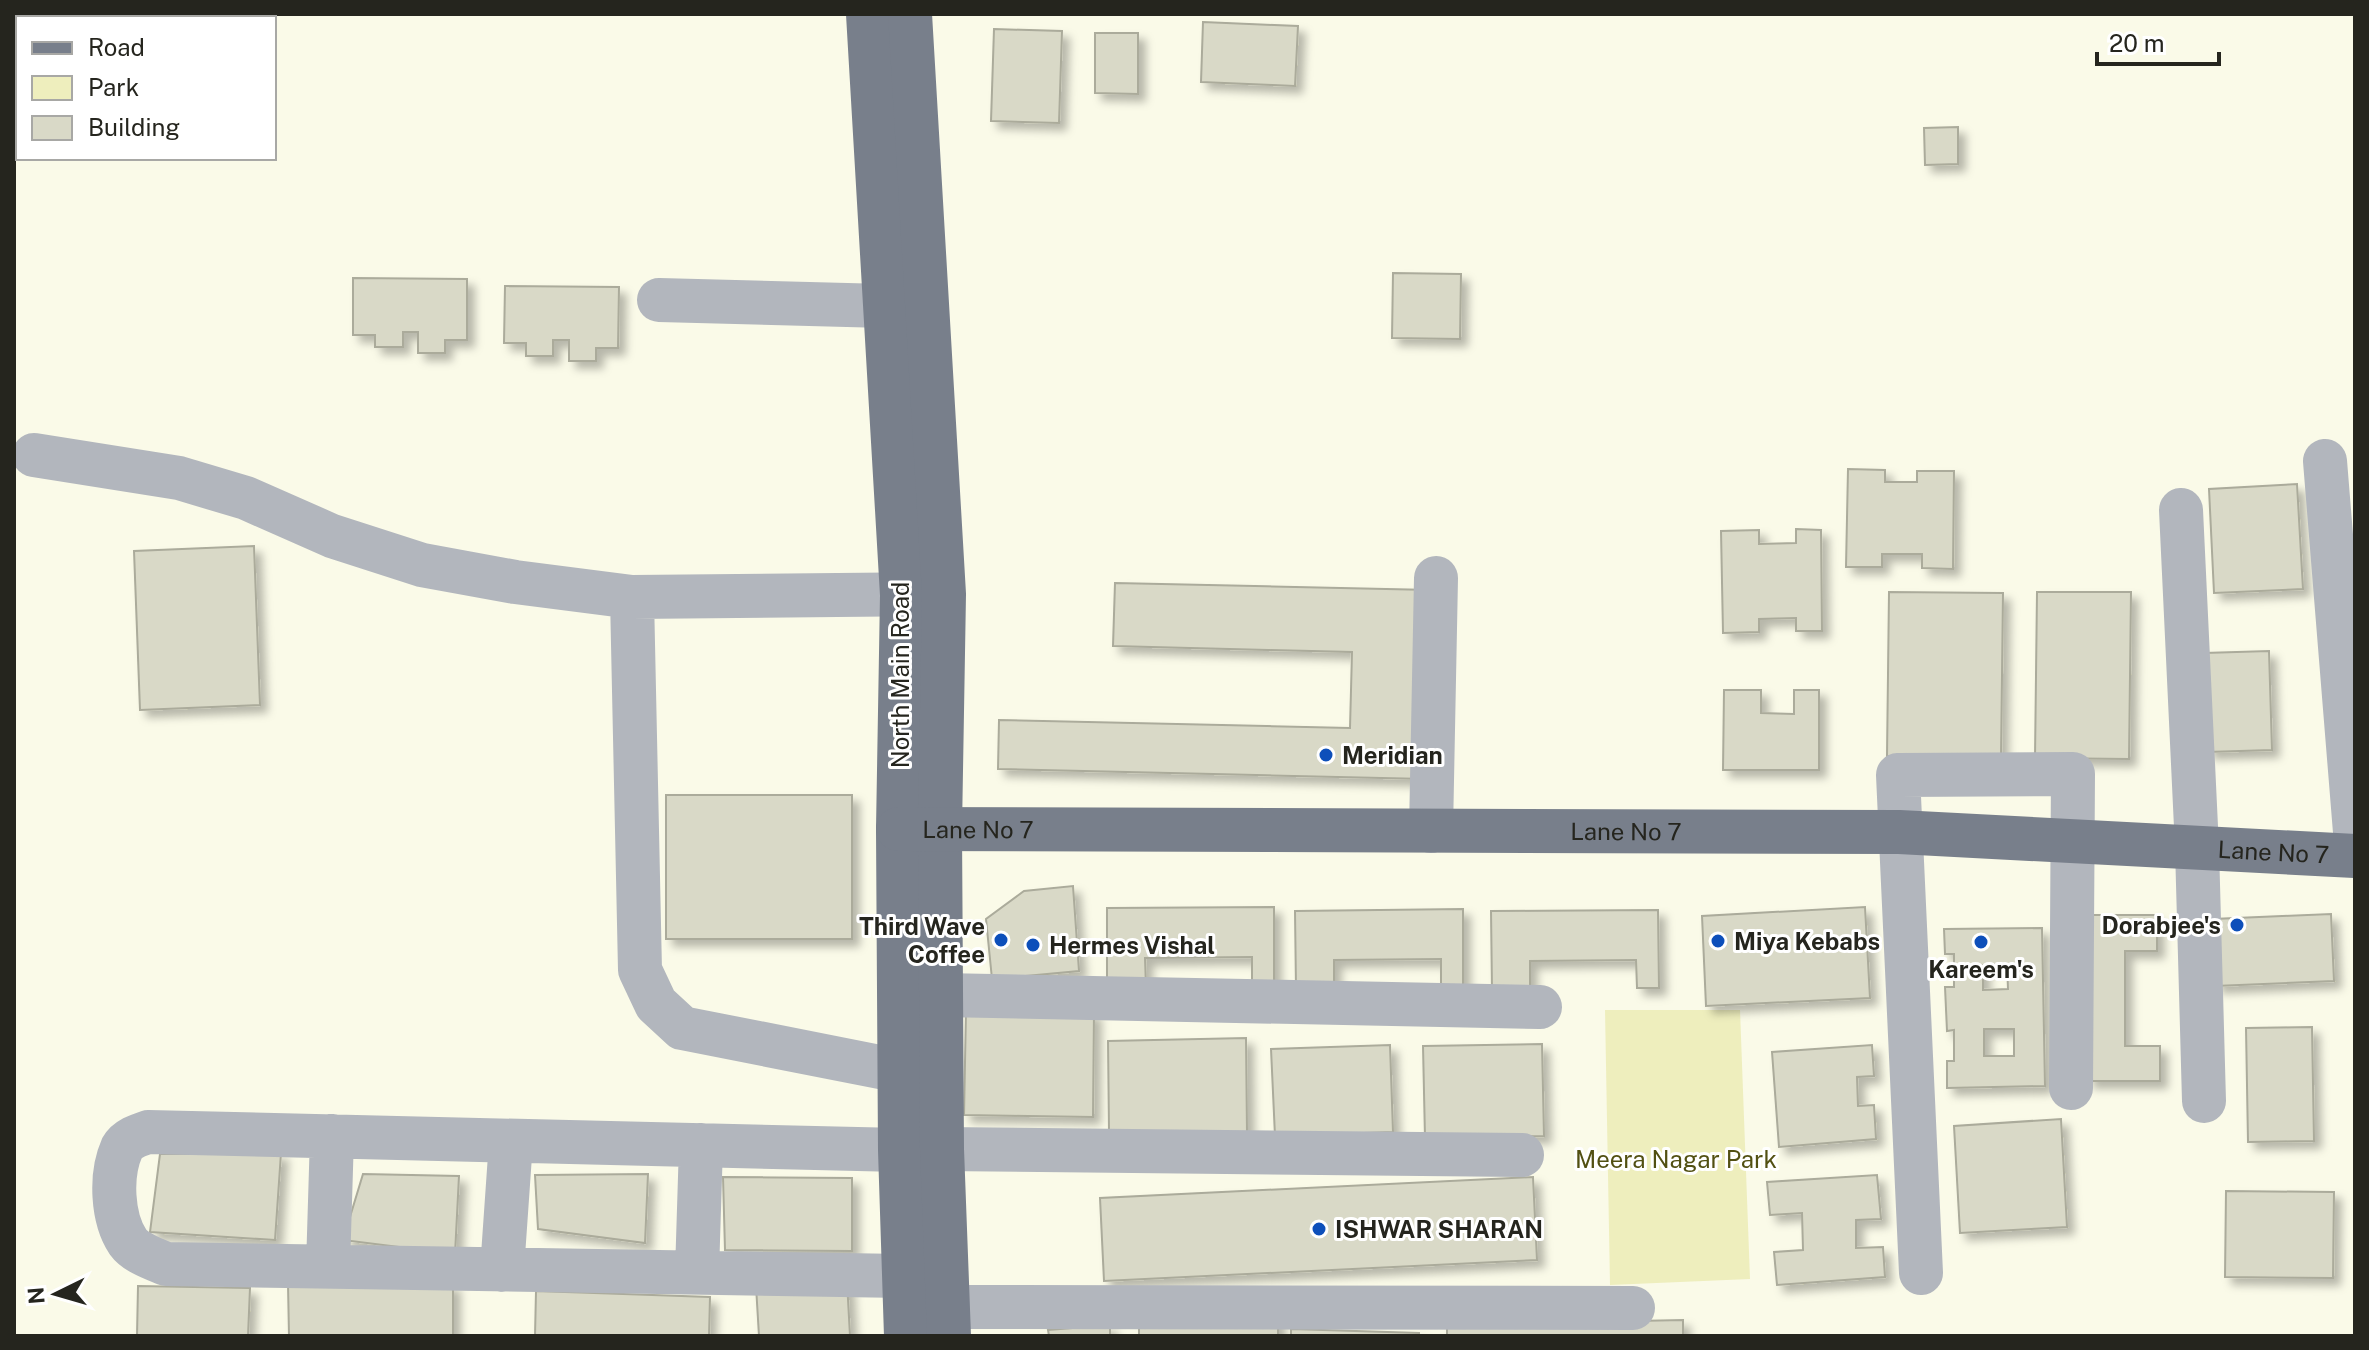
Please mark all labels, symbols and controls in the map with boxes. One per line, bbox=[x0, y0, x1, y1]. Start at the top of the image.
legend bbox=[16, 16, 276, 160]
scale bar bbox=[2097, 16, 2219, 66]
text: 20 m bbox=[2109, 29, 2165, 57]
text: Road bbox=[88, 33, 145, 61]
text: Park bbox=[88, 73, 139, 101]
text: Building bbox=[88, 113, 180, 141]
street label: North Main Road bbox=[886, 582, 914, 768]
place label: Meridian bbox=[1342, 741, 1443, 769]
marker: Meridian bbox=[1317, 746, 1335, 764]
street label: Lane No 7 bbox=[922, 815, 1034, 843]
street label: Lane No 7 bbox=[1570, 817, 1682, 845]
street label: Lane No 7 bbox=[2217, 835, 2330, 869]
place label: Dorabjee's bbox=[2102, 911, 2221, 939]
place label: Third Wave Coffee bbox=[859, 912, 985, 968]
marker: Dorabjee's bbox=[2228, 916, 2246, 934]
place label: Miya Kebabs bbox=[1734, 927, 1880, 955]
marker: Third Wave Coffee bbox=[992, 931, 1010, 949]
place label: Hermes Vishal bbox=[1049, 931, 1215, 959]
marker: Miya Kebabs bbox=[1709, 932, 1727, 950]
marker: Kareem's bbox=[1972, 933, 1990, 951]
marker: Hermes Vishal bbox=[1024, 936, 1042, 954]
place label: Kareem's bbox=[1928, 955, 2034, 983]
park label: Meera Nagar Park bbox=[1575, 1145, 1777, 1173]
place label: ISHWAR SHARAN bbox=[1335, 1215, 1543, 1243]
marker: ISHWAR SHARAN bbox=[1310, 1220, 1328, 1238]
north arrow bbox=[16, 1254, 96, 1334]
text: N bbox=[22, 1286, 50, 1305]

